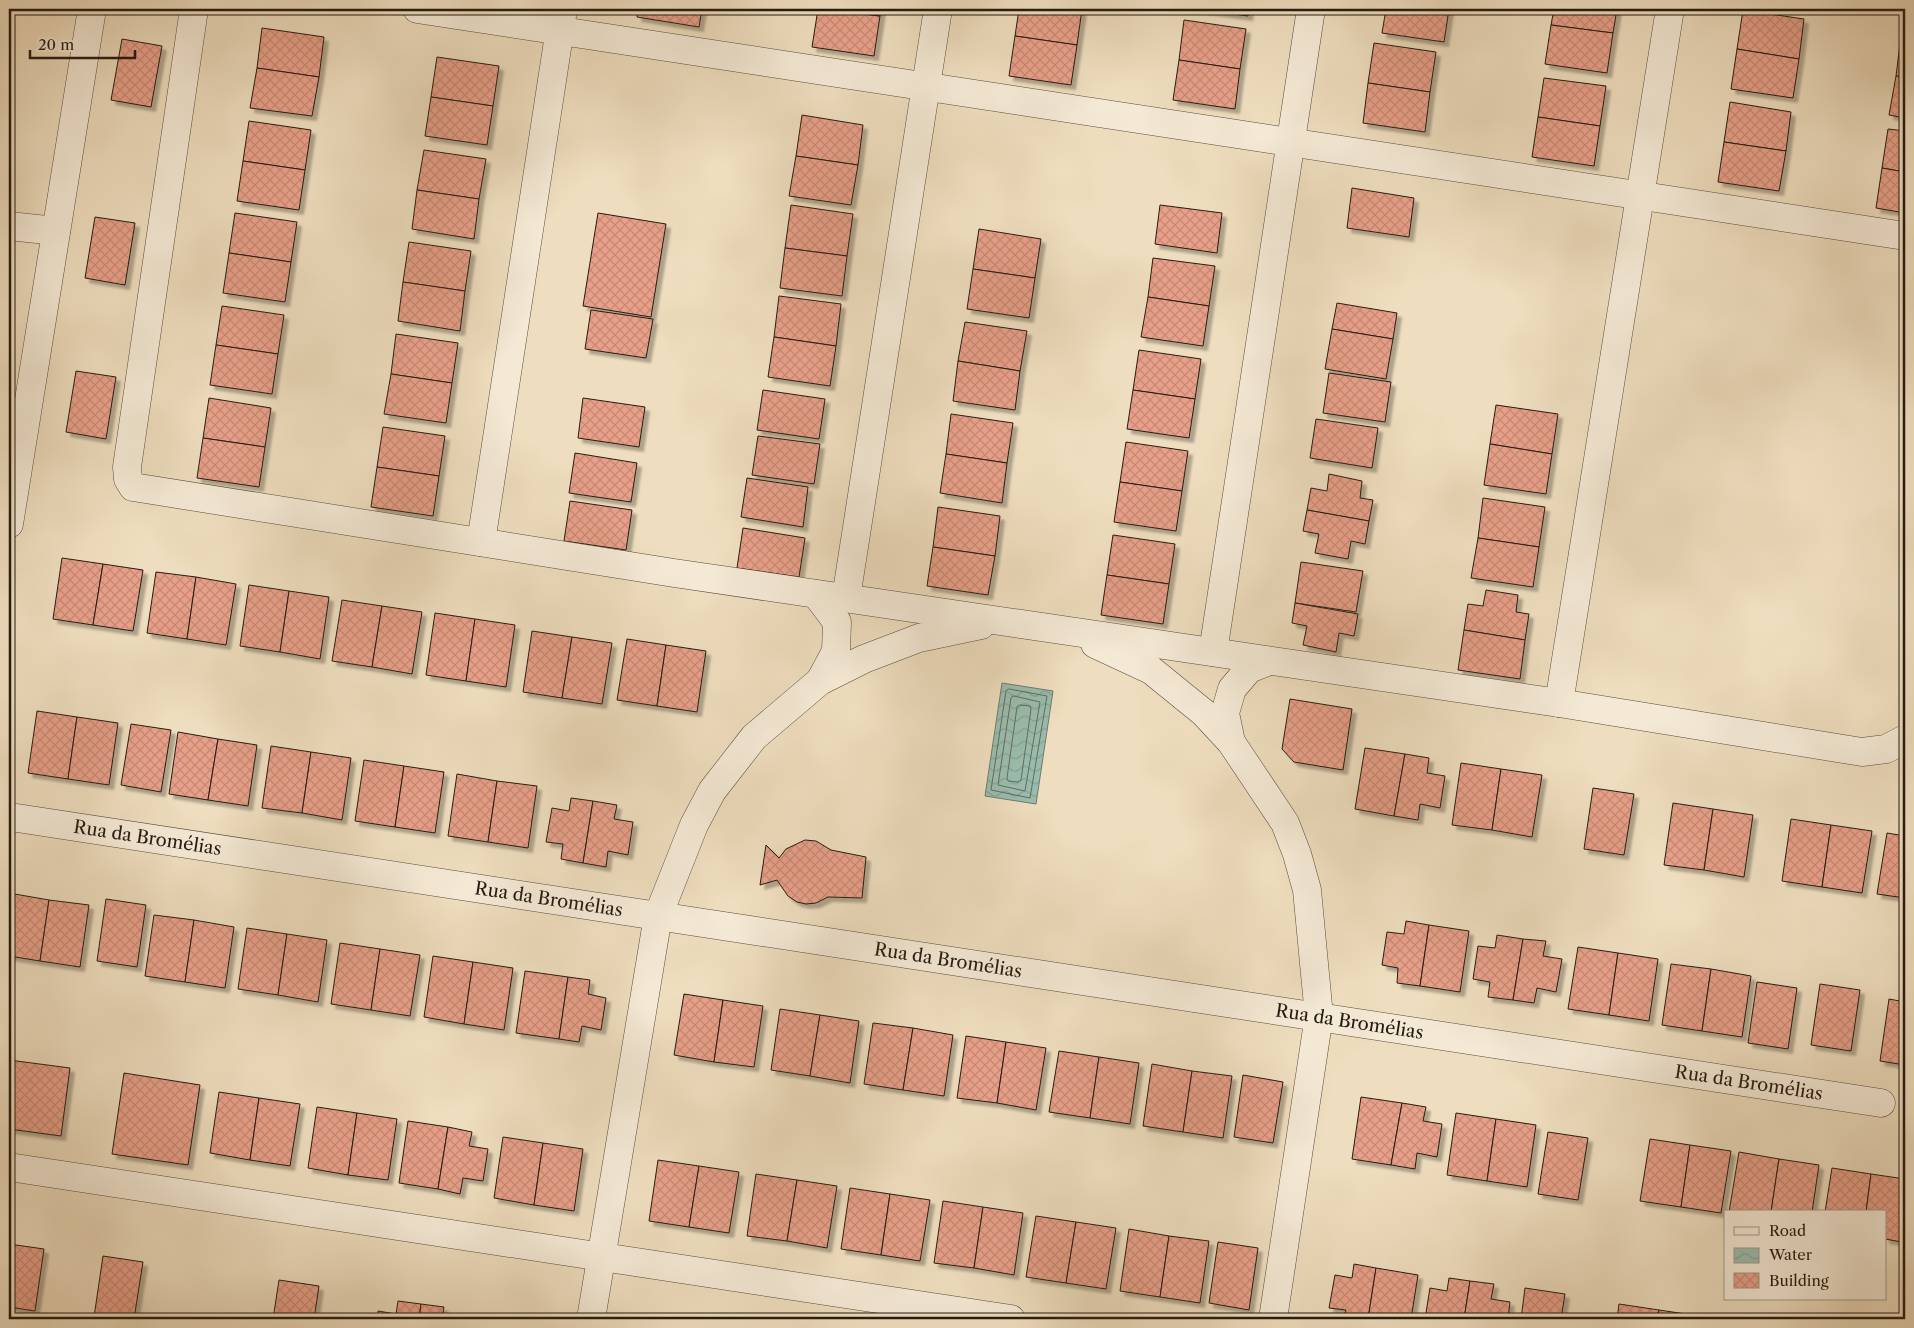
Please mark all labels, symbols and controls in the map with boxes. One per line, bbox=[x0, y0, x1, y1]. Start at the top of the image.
scale bar bbox=[30, 28, 135, 60]
text: 20 m bbox=[38, 35, 74, 54]
street label: Rua da Bromélias bbox=[72, 816, 223, 860]
street label: Rua da Bromélias bbox=[473, 877, 624, 921]
street label: Rua da Bromélias bbox=[873, 938, 1024, 983]
street label: Rua da Bromélias bbox=[1274, 1000, 1425, 1044]
street label: Rua da Bromélias bbox=[1673, 1061, 1824, 1105]
legend bbox=[1724, 1210, 1886, 1300]
text: Road bbox=[1769, 1221, 1806, 1240]
text: Water bbox=[1768, 1245, 1813, 1264]
text: Building bbox=[1769, 1271, 1829, 1290]

